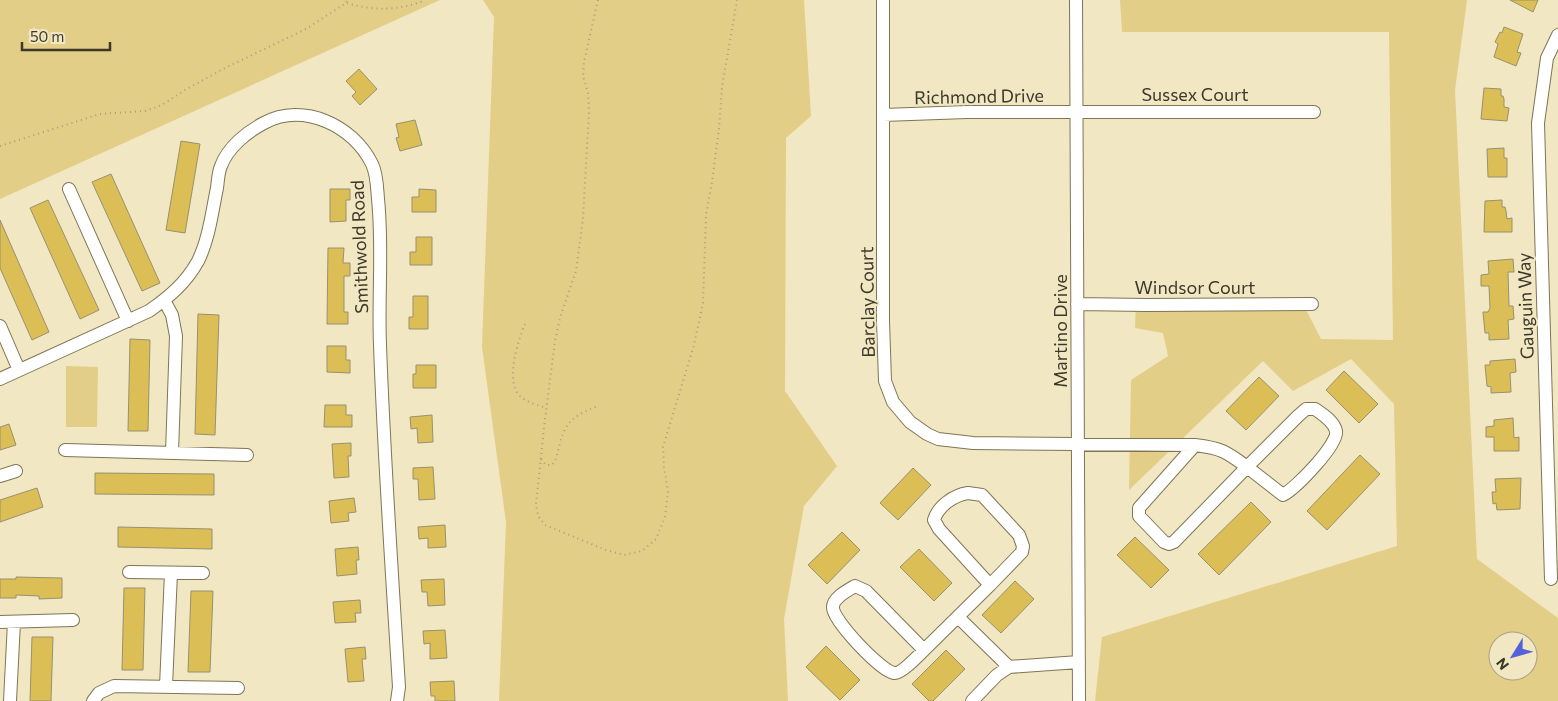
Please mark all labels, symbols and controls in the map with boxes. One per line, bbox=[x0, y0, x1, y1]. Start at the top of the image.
scale bar bbox=[22, 20, 110, 52]
text: 50 m bbox=[30, 27, 64, 45]
street label: Sussex Court bbox=[1141, 83, 1249, 105]
street label: Richmond Drive bbox=[914, 84, 1044, 108]
street label: Smithwold Road bbox=[346, 180, 372, 314]
street label: Barclay Court bbox=[855, 246, 879, 358]
street label: Gauguin Way bbox=[1512, 252, 1538, 360]
street label: Martino Drive bbox=[1049, 274, 1071, 388]
street label: Windsor Court bbox=[1135, 276, 1256, 298]
north arrow bbox=[1488, 631, 1538, 681]
text: N bbox=[1492, 655, 1512, 673]

